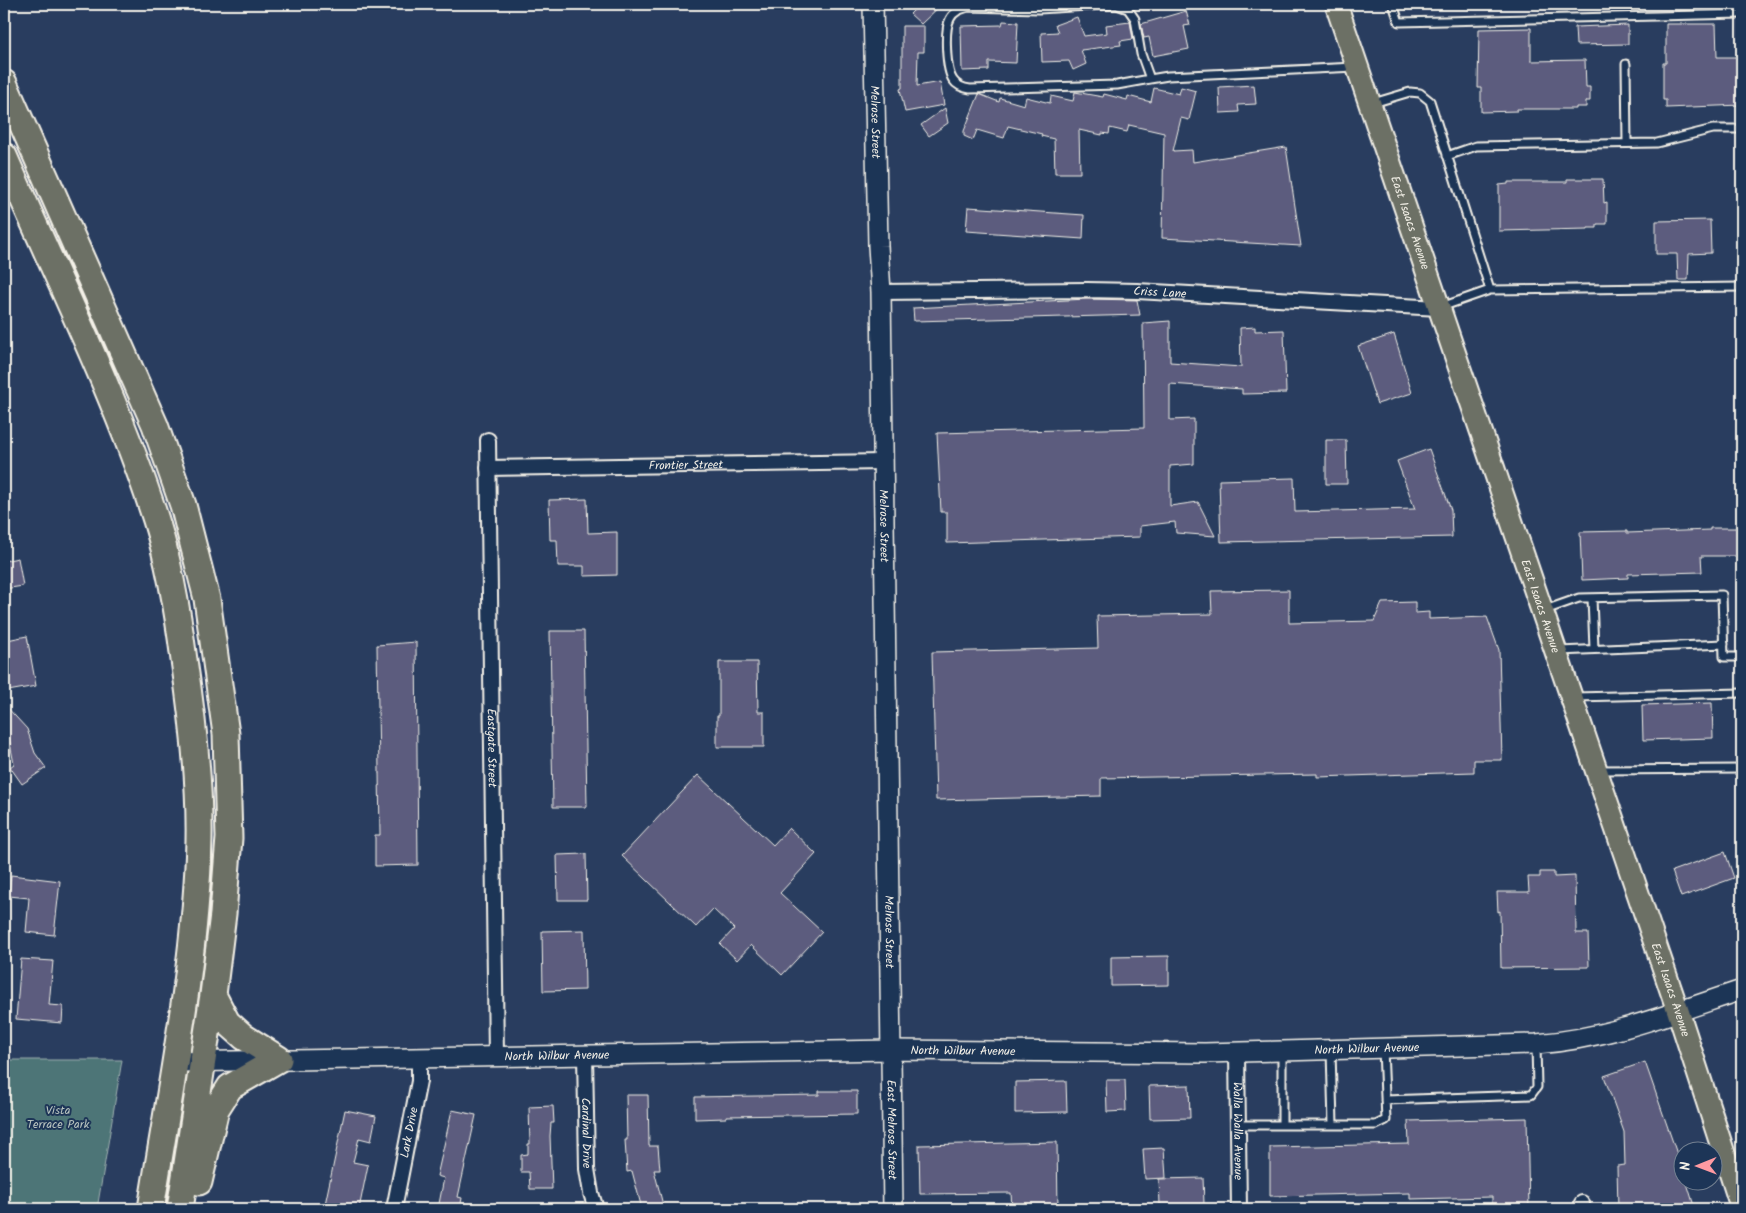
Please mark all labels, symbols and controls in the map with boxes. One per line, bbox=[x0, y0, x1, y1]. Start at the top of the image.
street label: Melrose Street bbox=[865, 85, 885, 159]
street label: East Isaacs Avenue bbox=[1385, 173, 1435, 273]
street label: Criss Lane bbox=[1133, 282, 1188, 304]
street label: Frontier Street bbox=[649, 455, 724, 476]
street label: Melrose Street bbox=[874, 489, 894, 563]
street label: East Isaacs Avenue bbox=[1515, 557, 1565, 656]
street label: Eastgate Street bbox=[481, 708, 502, 788]
street label: Melrose Street bbox=[879, 895, 899, 969]
street label: East Isaacs Avenue bbox=[1646, 940, 1695, 1040]
street label: North Wilbur Avenue bbox=[1314, 1038, 1420, 1060]
street label: North Wilbur Avenue bbox=[910, 1041, 1016, 1061]
street label: North Wilbur Avenue bbox=[504, 1046, 610, 1066]
street label: East Melrose Street bbox=[881, 1079, 902, 1180]
street label: Walla Walla Avenue bbox=[1227, 1082, 1248, 1181]
street label: Cardinal Drive bbox=[576, 1098, 596, 1169]
park label: Vista Terrace Park bbox=[27, 1101, 90, 1134]
street label: Lark Drive bbox=[395, 1105, 424, 1160]
north arrow bbox=[1674, 1140, 1724, 1190]
text: N bbox=[1675, 1161, 1697, 1171]

